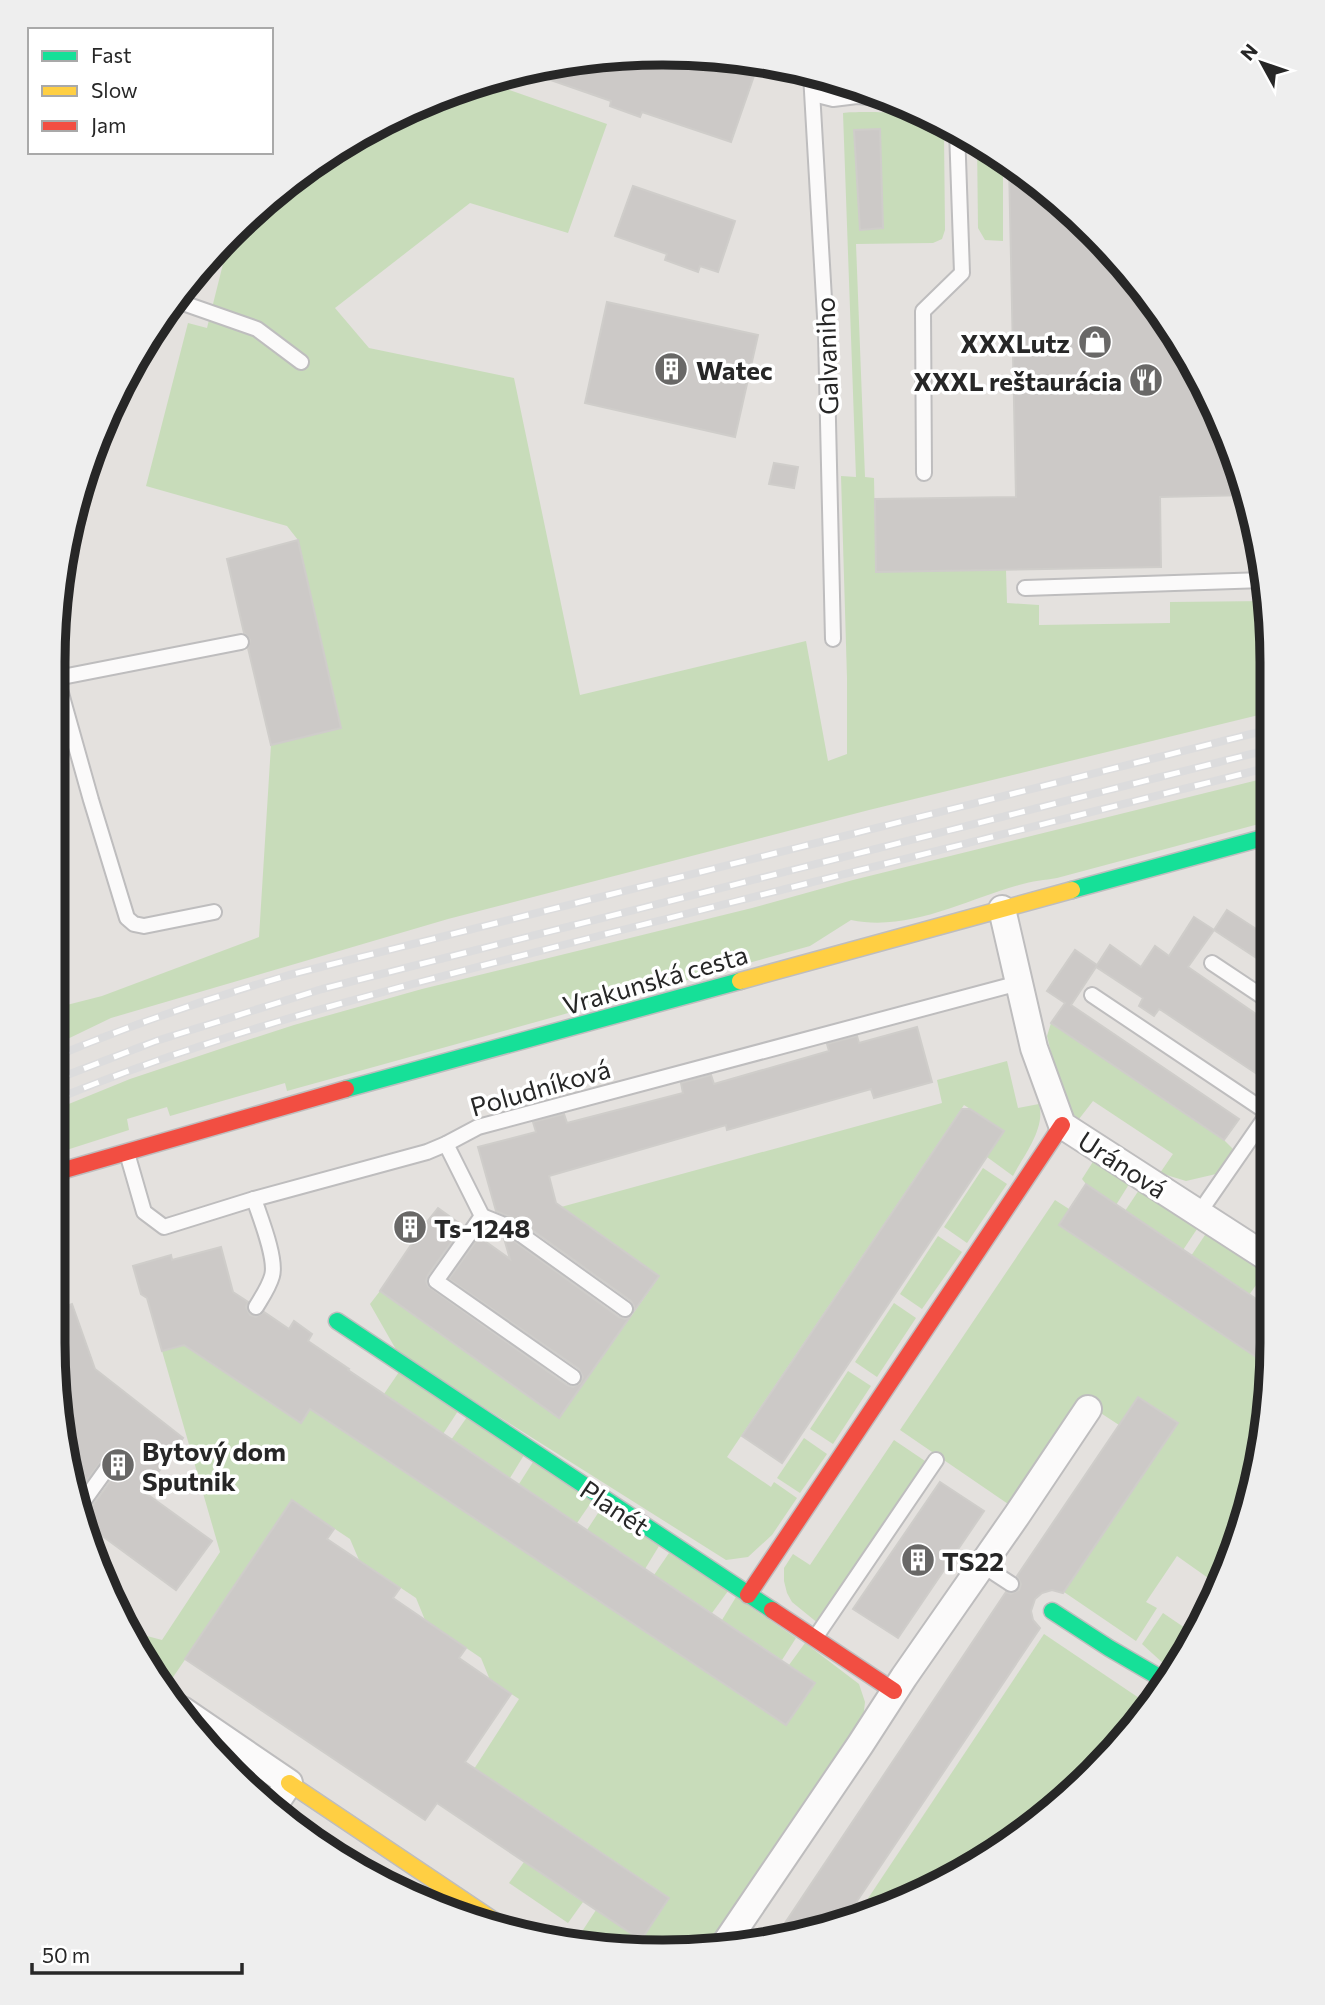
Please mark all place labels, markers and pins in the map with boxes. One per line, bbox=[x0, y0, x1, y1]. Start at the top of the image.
shop icon: XXXLutz bbox=[1076, 323, 1114, 361]
place label: XXXLutz bbox=[960, 327, 1070, 358]
building icon: Watec bbox=[652, 350, 690, 388]
place label: Watec bbox=[696, 354, 773, 385]
restaurant icon: XXXL reštaurácia bbox=[1127, 361, 1165, 399]
place label: XXXL reštaurácia bbox=[913, 365, 1122, 396]
building icon: Ts-1248 bbox=[391, 1208, 429, 1246]
place label: Ts-1248 bbox=[434, 1212, 530, 1243]
place label: Bytový dom Sputnik bbox=[142, 1435, 286, 1496]
building icon: Bytový dom Sputnik bbox=[99, 1446, 137, 1484]
building icon: TS22 bbox=[899, 1541, 937, 1579]
place label: TS22 bbox=[942, 1545, 1004, 1576]

